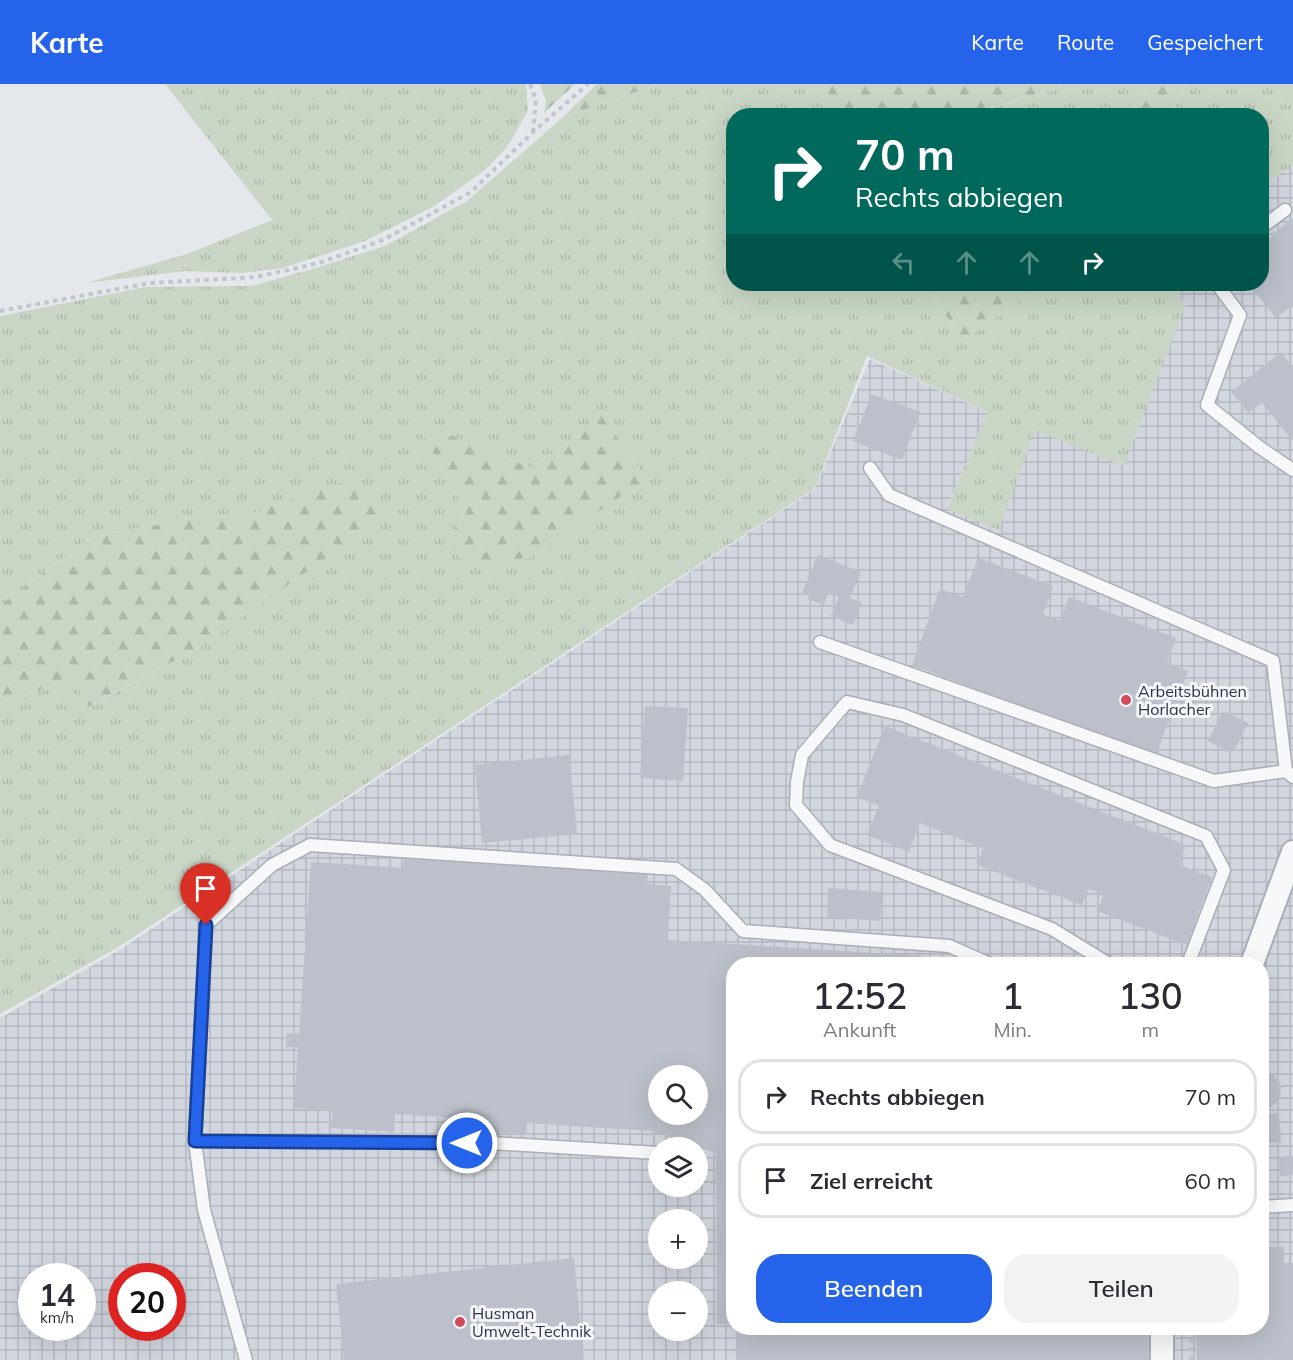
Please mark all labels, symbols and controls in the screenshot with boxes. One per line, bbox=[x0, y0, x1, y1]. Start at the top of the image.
text: Karte bbox=[30, 25, 104, 60]
text: Karte bbox=[971, 29, 1024, 55]
text: Route bbox=[1057, 29, 1114, 55]
text: Gespeichert bbox=[1147, 29, 1263, 55]
text: 70 m bbox=[855, 128, 955, 181]
icon: right bbox=[756, 132, 834, 210]
text: Rechts abbiegen bbox=[855, 180, 1064, 214]
icon: left bbox=[887, 246, 920, 279]
icon: ahead bbox=[950, 246, 983, 279]
icon: ahead bbox=[1013, 246, 1046, 279]
icon: right bbox=[1076, 246, 1109, 279]
place label: Arbeitsbühnen Horlacher bbox=[1138, 681, 1247, 719]
marker: Arbeitsbühnen Horlacher bbox=[1119, 693, 1133, 707]
pin bbox=[180, 863, 231, 925]
icon: arrive bbox=[189, 872, 222, 905]
text: 12:52 bbox=[812, 973, 907, 1018]
text: 1 bbox=[1002, 973, 1023, 1018]
text: 130 bbox=[1118, 973, 1183, 1018]
text: Ankunft bbox=[823, 1017, 896, 1042]
text: Min. bbox=[993, 1017, 1032, 1042]
text: m bbox=[1142, 1017, 1159, 1042]
map controls bbox=[648, 1065, 708, 1341]
button: search bbox=[648, 1065, 708, 1125]
icon: right bbox=[759, 1080, 792, 1113]
text: Rechts abbiegen bbox=[810, 1083, 985, 1111]
text: 70 m bbox=[1185, 1083, 1236, 1111]
position arrow bbox=[435, 1111, 499, 1175]
button: layers bbox=[648, 1137, 708, 1197]
icon: arrive bbox=[759, 1164, 792, 1197]
text: Ziel erreicht bbox=[810, 1167, 933, 1195]
text: 60 m bbox=[1185, 1167, 1236, 1195]
button: + bbox=[648, 1209, 708, 1269]
button: Beenden bbox=[756, 1254, 992, 1323]
button: Teilen bbox=[1004, 1254, 1239, 1323]
speed limit sign: 20 bbox=[108, 1263, 186, 1341]
text: 14 bbox=[39, 1276, 75, 1314]
button: − bbox=[648, 1281, 708, 1341]
place label: Husman Umwelt-Technik bbox=[472, 1303, 592, 1341]
text: km/h bbox=[40, 1308, 74, 1327]
marker: Husman Umwelt-Technik bbox=[453, 1315, 467, 1329]

